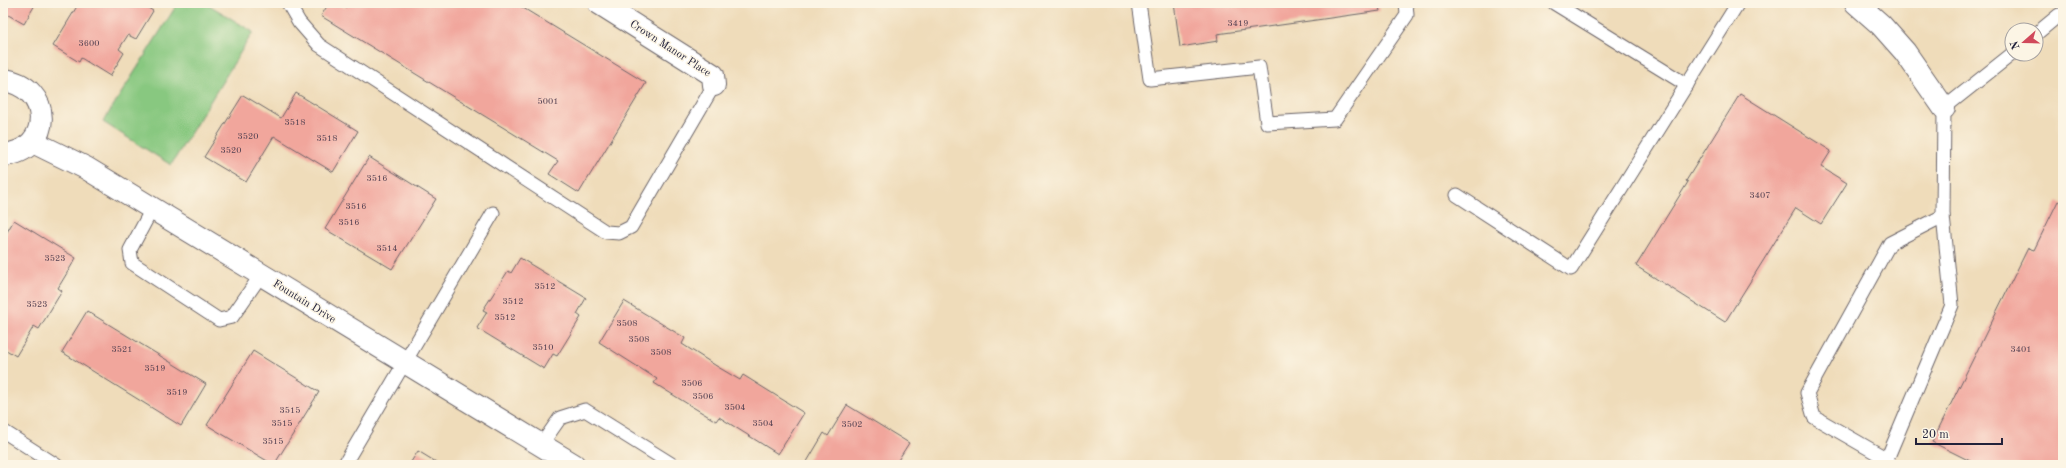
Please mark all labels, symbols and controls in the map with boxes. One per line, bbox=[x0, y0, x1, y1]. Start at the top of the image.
street label: Crown Manor Place bbox=[628, 19, 712, 79]
house number: 3419 bbox=[1228, 19, 1248, 28]
north arrow bbox=[2004, 22, 2044, 62]
house number: 3600 bbox=[79, 39, 99, 48]
text: N bbox=[2009, 39, 2023, 51]
house number: 5001 bbox=[538, 97, 558, 106]
house number: 3518 bbox=[285, 118, 305, 127]
house number: 3520 bbox=[238, 132, 258, 141]
house number: 3518 bbox=[317, 134, 337, 143]
house number: 3520 bbox=[221, 146, 241, 155]
house number: 3516 bbox=[367, 174, 387, 183]
house number: 3407 bbox=[1750, 191, 1770, 200]
house number: 3516 bbox=[346, 202, 366, 211]
house number: 3516 bbox=[339, 218, 359, 227]
house number: 3514 bbox=[377, 244, 397, 253]
house number: 3523 bbox=[45, 254, 65, 263]
street label: Fountain Drive bbox=[271, 278, 337, 326]
house number: 3512 bbox=[535, 282, 555, 291]
house number: 3512 bbox=[503, 297, 523, 306]
house number: 3523 bbox=[27, 300, 47, 309]
house number: 3512 bbox=[495, 313, 515, 322]
house number: 3508 bbox=[617, 319, 637, 328]
house number: 3508 bbox=[629, 335, 649, 344]
house number: 3510 bbox=[533, 343, 553, 352]
house number: 3521 bbox=[112, 345, 132, 354]
house number: 3401 bbox=[2011, 345, 2031, 354]
house number: 3508 bbox=[651, 348, 671, 357]
house number: 3519 bbox=[145, 364, 165, 373]
house number: 3506 bbox=[682, 379, 702, 388]
house number: 3519 bbox=[167, 388, 187, 397]
house number: 3506 bbox=[693, 392, 713, 401]
house number: 3504 bbox=[725, 403, 745, 412]
house number: 3515 bbox=[280, 406, 300, 415]
house number: 3515 bbox=[272, 419, 292, 428]
house number: 3504 bbox=[753, 419, 773, 428]
house number: 3502 bbox=[842, 420, 862, 429]
scale bar bbox=[1916, 420, 2002, 446]
text: 20 m bbox=[1922, 429, 1949, 441]
house number: 3515 bbox=[263, 437, 283, 446]

